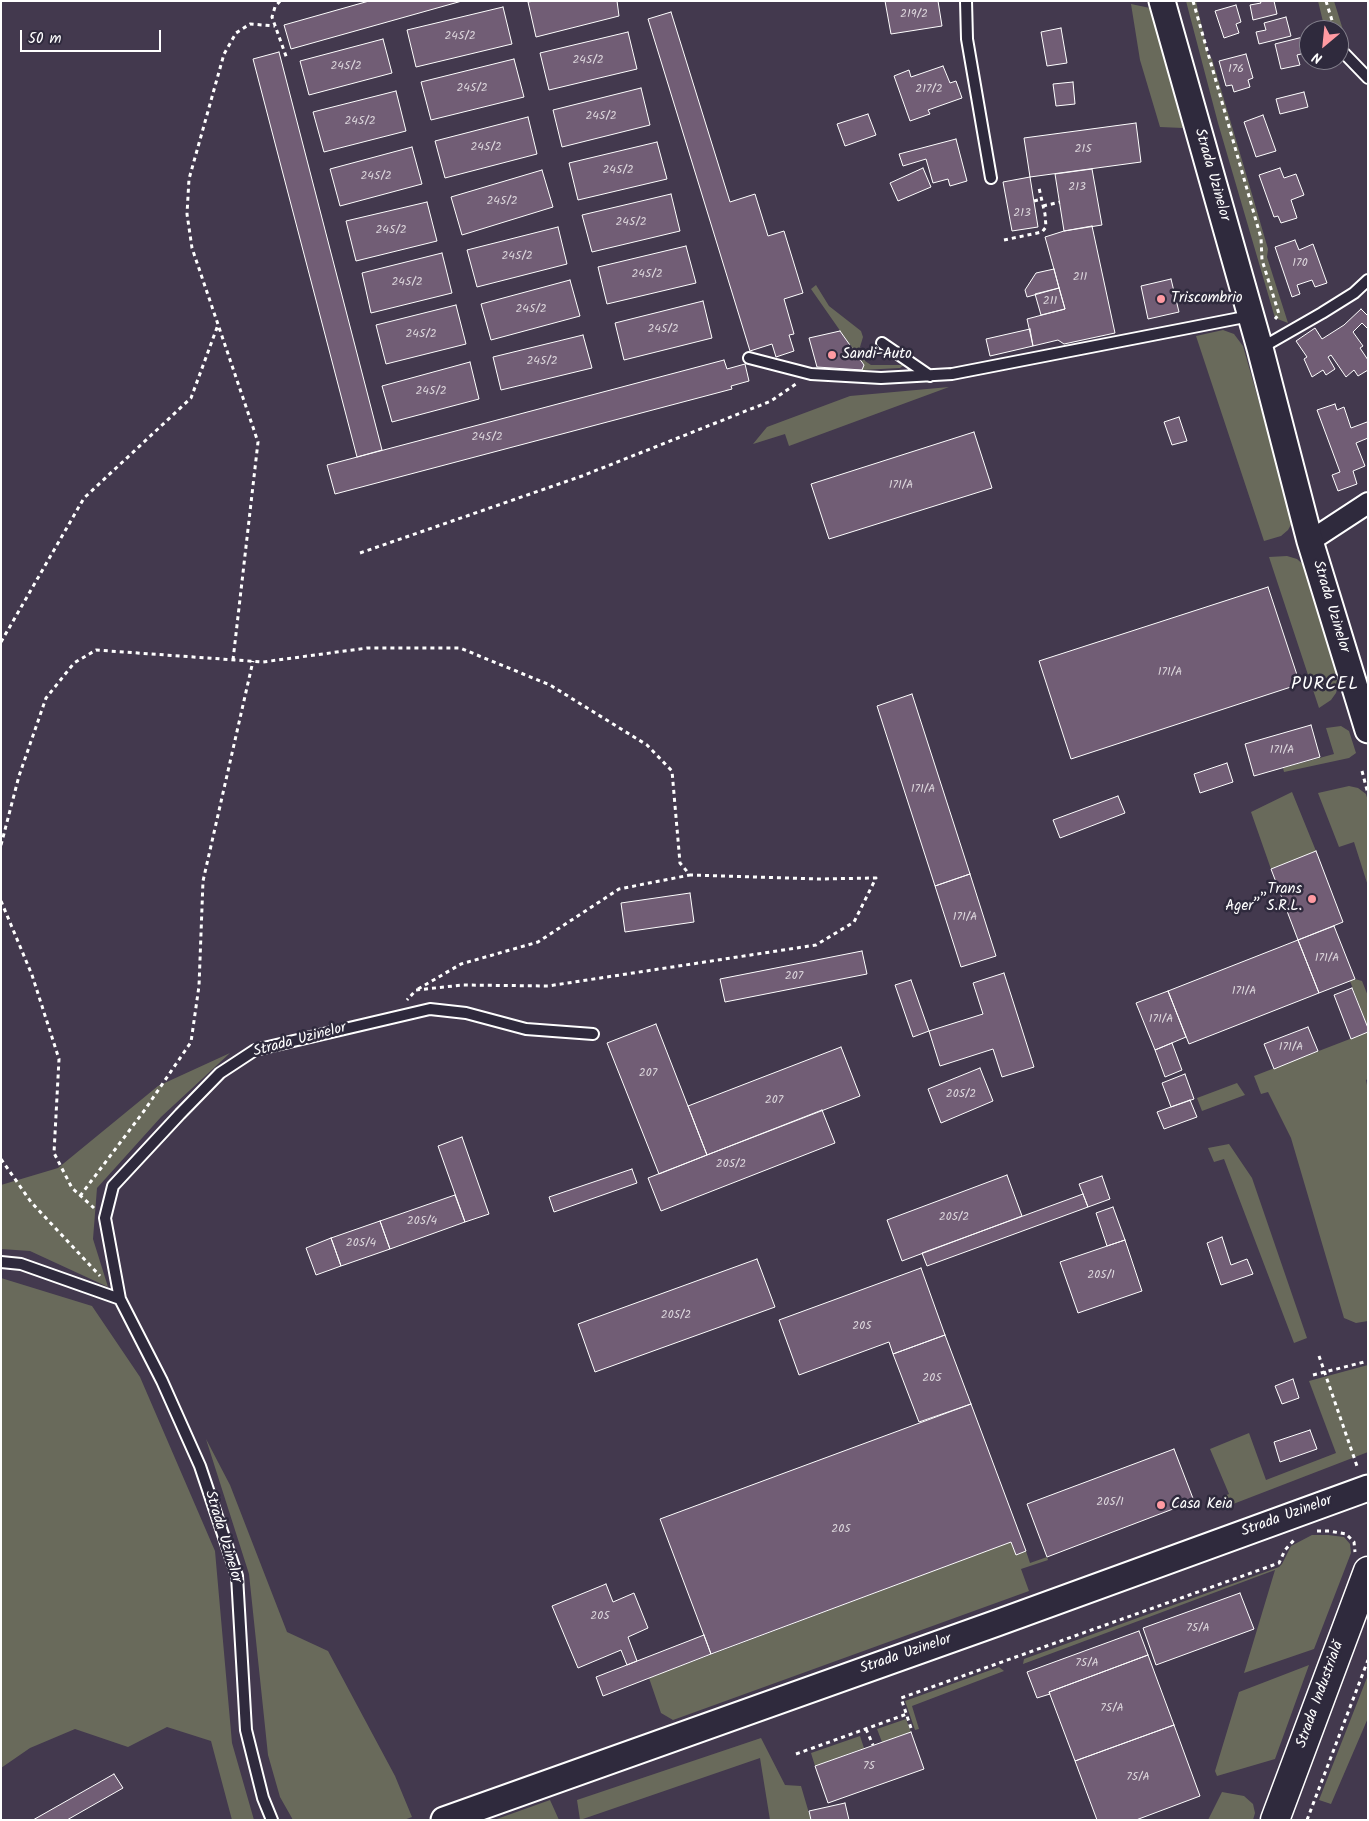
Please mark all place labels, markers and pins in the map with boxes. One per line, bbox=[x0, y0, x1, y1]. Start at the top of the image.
place label: Triscombrio bbox=[1171, 290, 1243, 308]
marker: Triscombrio bbox=[1155, 293, 1167, 305]
place label: Sandi-Auto bbox=[842, 346, 912, 364]
marker: Sandi-Auto bbox=[826, 349, 838, 361]
place label: „Trans Ager” S.R.L. bbox=[1225, 881, 1302, 916]
marker: „Trans Ager” S.R.L. bbox=[1306, 893, 1318, 905]
place label: Casa Keia bbox=[1171, 1496, 1233, 1514]
marker: Casa Keia bbox=[1155, 1499, 1167, 1511]

